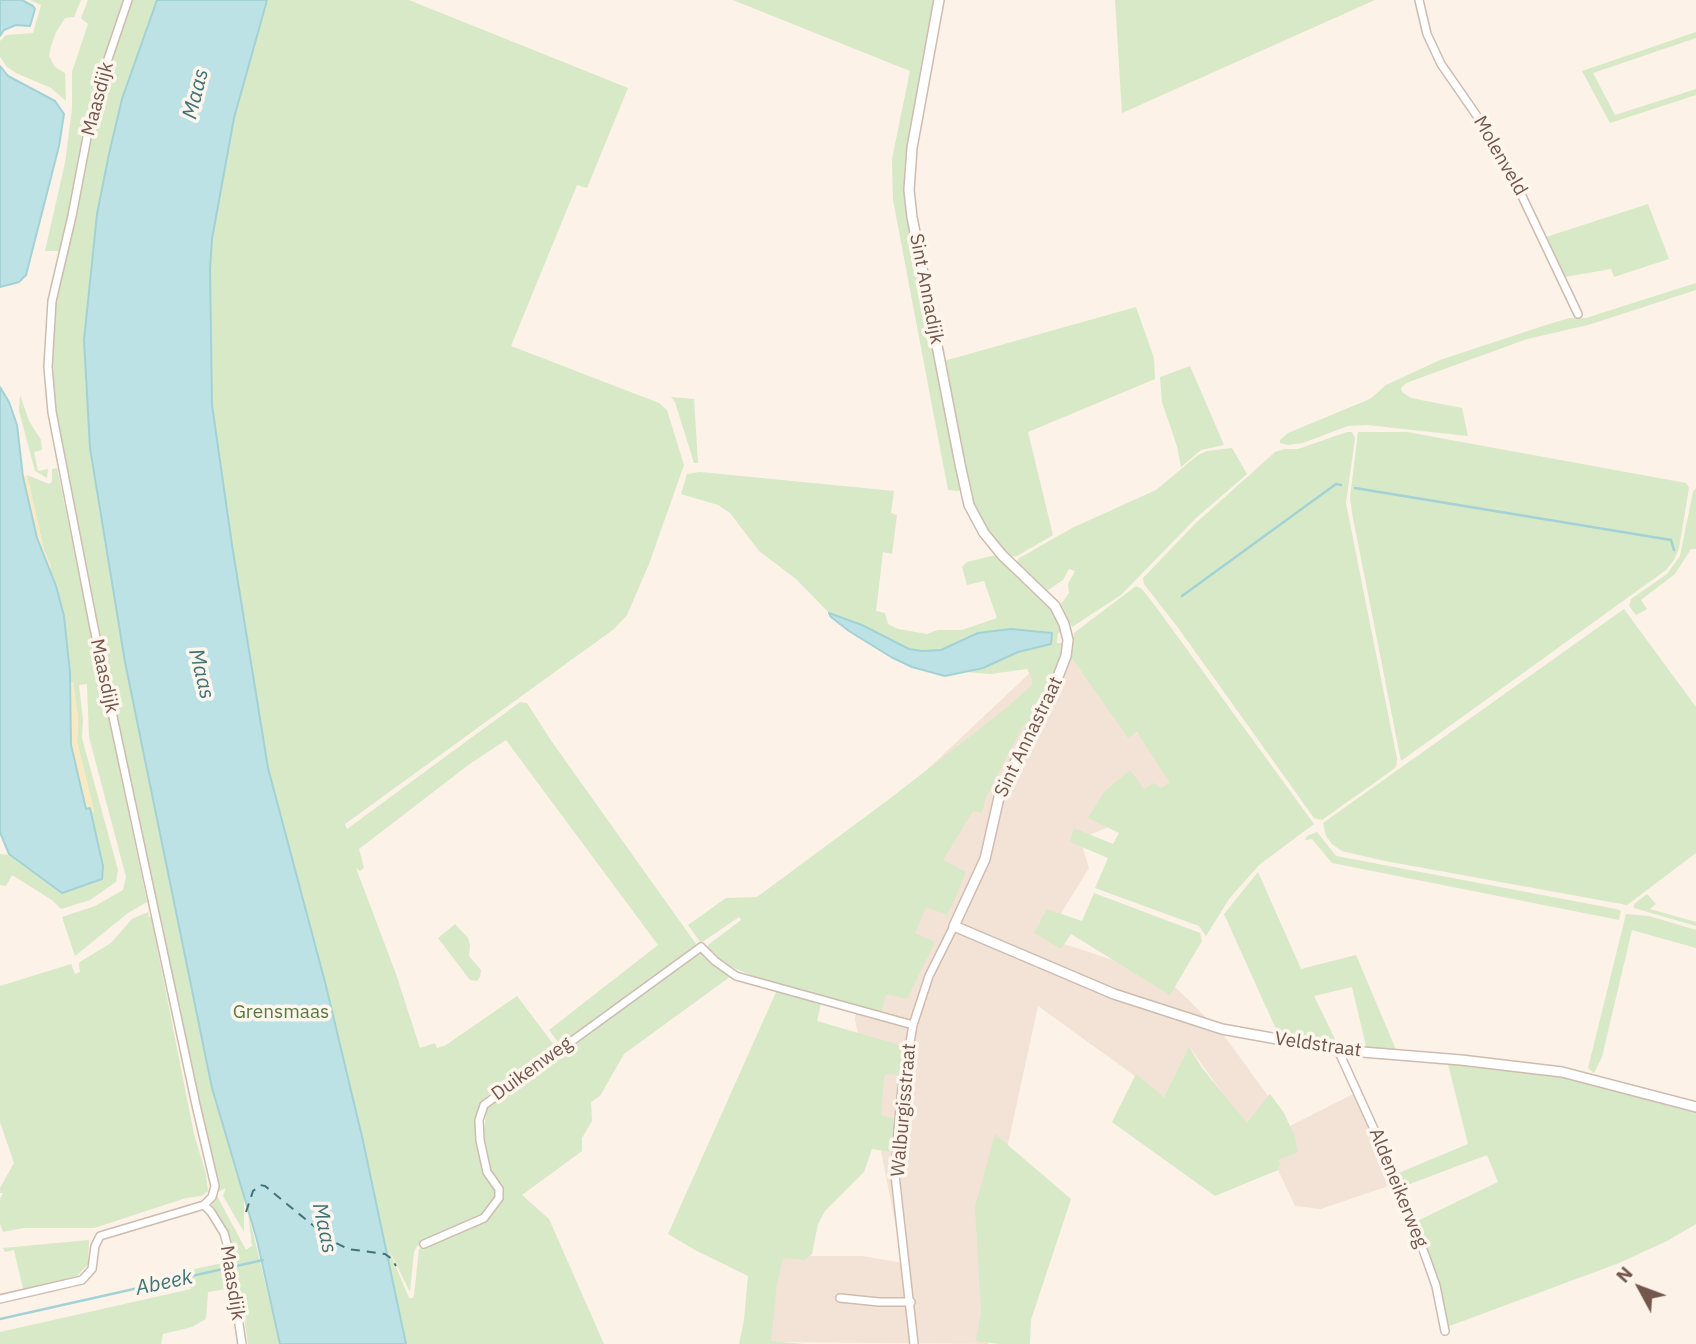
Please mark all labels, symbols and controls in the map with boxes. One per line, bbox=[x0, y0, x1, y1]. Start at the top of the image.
street label: Maasdijk bbox=[77, 60, 119, 138]
water label: Maas bbox=[178, 66, 214, 122]
street label: Molenveld bbox=[1468, 112, 1532, 200]
street label: Sint Annadijk bbox=[904, 232, 948, 346]
street label: Maasdijk bbox=[85, 637, 123, 715]
water label: Maas bbox=[183, 646, 219, 702]
street label: Sint Annastraat bbox=[990, 673, 1068, 801]
park label: Grensmaas bbox=[233, 1002, 329, 1024]
street label: Veldstraat bbox=[1273, 1028, 1363, 1062]
street label: Duikenweg bbox=[487, 1032, 577, 1106]
street label: Walburgisstraat bbox=[887, 1042, 921, 1178]
street label: Aldeneikerweg bbox=[1364, 1125, 1432, 1251]
water label: Maas bbox=[306, 1201, 342, 1255]
street label: Maasdijk bbox=[215, 1244, 249, 1322]
north arrow bbox=[1605, 1253, 1675, 1323]
text: N bbox=[1611, 1261, 1638, 1287]
water label: Abeek bbox=[133, 1265, 195, 1301]

